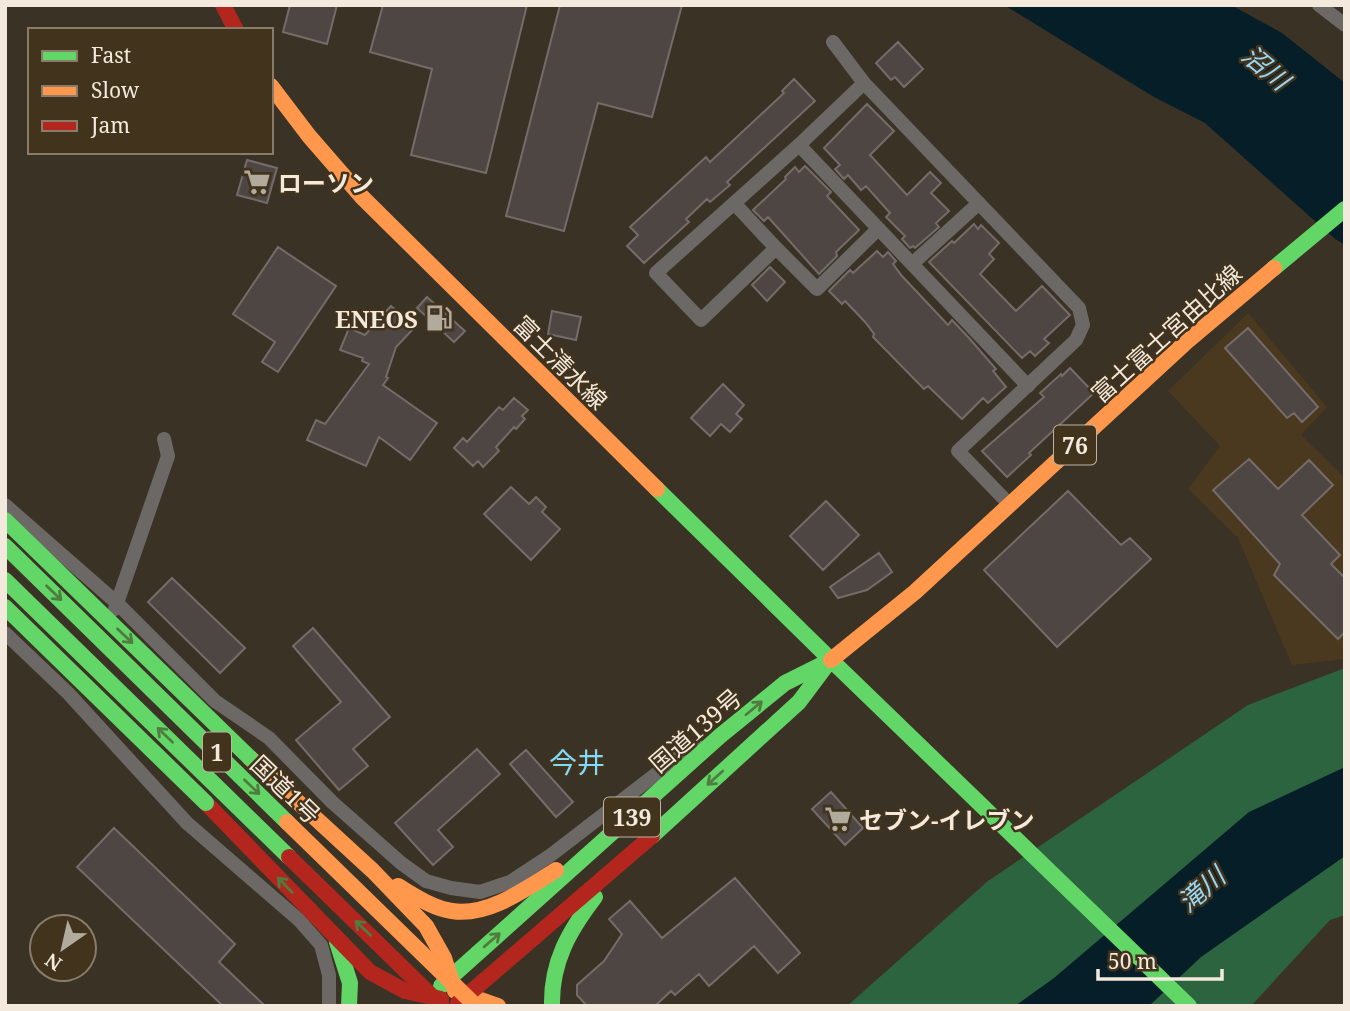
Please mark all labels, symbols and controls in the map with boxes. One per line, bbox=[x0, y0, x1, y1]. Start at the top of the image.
legend bbox=[28, 28, 273, 154]
water label: 沼川 bbox=[1235, 36, 1300, 99]
text: Fast bbox=[91, 41, 131, 69]
text: Slow bbox=[91, 76, 140, 104]
text: Jam bbox=[90, 111, 130, 139]
place label: ローソン bbox=[278, 166, 374, 199]
supermarket icon: ローソン bbox=[242, 167, 272, 197]
street label: 富士富士宮由比線 bbox=[1084, 257, 1248, 409]
place label: ENEOS bbox=[335, 302, 418, 335]
fuel station icon: ENEOS bbox=[424, 303, 454, 333]
street label: 富士清水線 bbox=[507, 308, 615, 416]
road number: 76 bbox=[1054, 426, 1096, 464]
one-way arrow bbox=[45, 585, 62, 602]
one-way arrow bbox=[116, 627, 133, 644]
street label: 国道139号 bbox=[642, 681, 748, 779]
one-way arrow bbox=[745, 700, 763, 716]
one-way arrow bbox=[156, 726, 173, 743]
road number: 1 bbox=[203, 732, 231, 772]
district label: 今井 bbox=[549, 743, 605, 781]
street label: 国道1号 bbox=[244, 747, 328, 831]
one-way arrow bbox=[706, 770, 724, 786]
one-way arrow bbox=[243, 778, 260, 795]
road number: 139 bbox=[604, 797, 660, 836]
place label: セブン-イレブン bbox=[859, 803, 1034, 836]
supermarket icon: セブン-イレブン bbox=[823, 804, 853, 834]
water label: 滝川 bbox=[1170, 856, 1235, 920]
one-way arrow bbox=[277, 877, 294, 894]
north arrow bbox=[28, 913, 98, 983]
one-way arrow bbox=[354, 919, 371, 936]
one-way arrow bbox=[483, 932, 500, 949]
scale bar bbox=[1098, 937, 1222, 981]
text: N bbox=[40, 947, 67, 977]
text: 50 m bbox=[1108, 947, 1157, 975]

